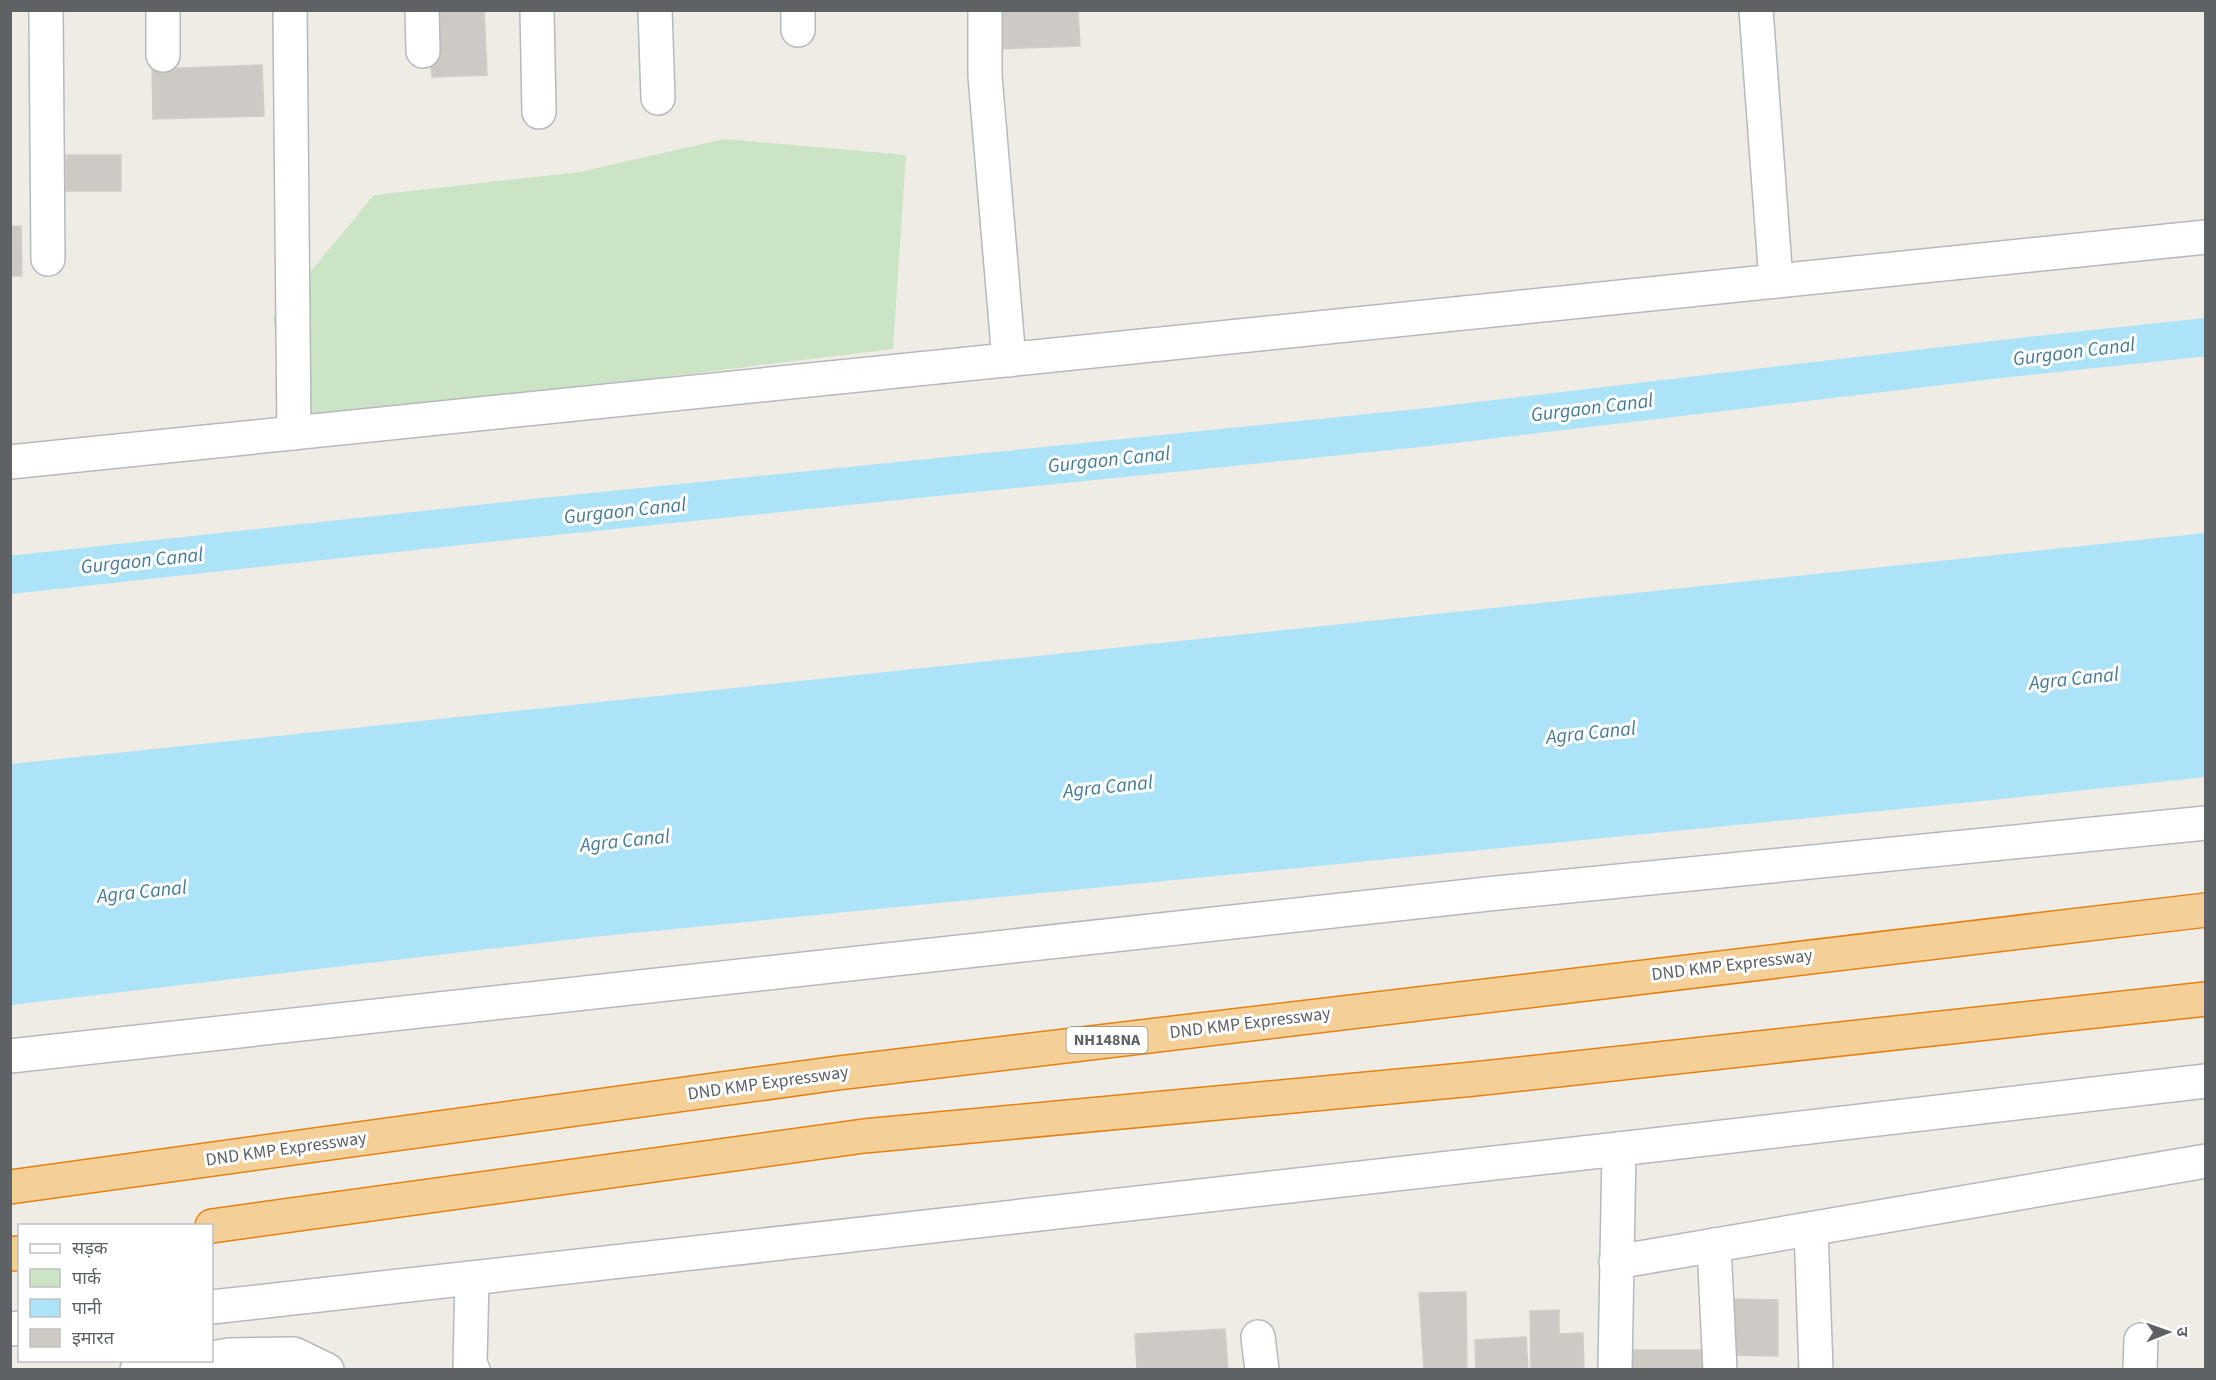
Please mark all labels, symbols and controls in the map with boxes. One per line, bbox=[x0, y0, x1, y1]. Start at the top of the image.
water label: Gurgaon Canal bbox=[2011, 331, 2137, 373]
water label: Gurgaon Canal bbox=[1529, 387, 1655, 429]
water label: Gurgaon Canal bbox=[1046, 440, 1172, 480]
water label: Gurgaon Canal bbox=[562, 491, 688, 531]
water label: Gurgaon Canal bbox=[79, 541, 205, 581]
water label: Agra Canal bbox=[2026, 660, 2120, 698]
water label: Agra Canal bbox=[1543, 714, 1637, 752]
water label: Agra Canal bbox=[1060, 768, 1154, 806]
water label: Agra Canal bbox=[577, 822, 671, 860]
water label: Agra Canal bbox=[94, 873, 188, 911]
street label: DND KMP Expressway bbox=[1650, 943, 1814, 987]
street label: DND KMP Expressway bbox=[1168, 1001, 1332, 1045]
road number: NH148NA bbox=[1066, 1027, 1148, 1053]
street label: DND KMP Expressway bbox=[686, 1059, 851, 1107]
street label: DND KMP Expressway bbox=[204, 1125, 369, 1173]
legend bbox=[18, 1224, 213, 1362]
text: सड़क bbox=[72, 1236, 109, 1261]
text: पार्क bbox=[72, 1266, 102, 1291]
text: पानी bbox=[72, 1296, 102, 1321]
north arrow bbox=[2138, 1302, 2198, 1362]
text: इमारत bbox=[72, 1326, 115, 1351]
text: उ bbox=[2171, 1327, 2193, 1337]

